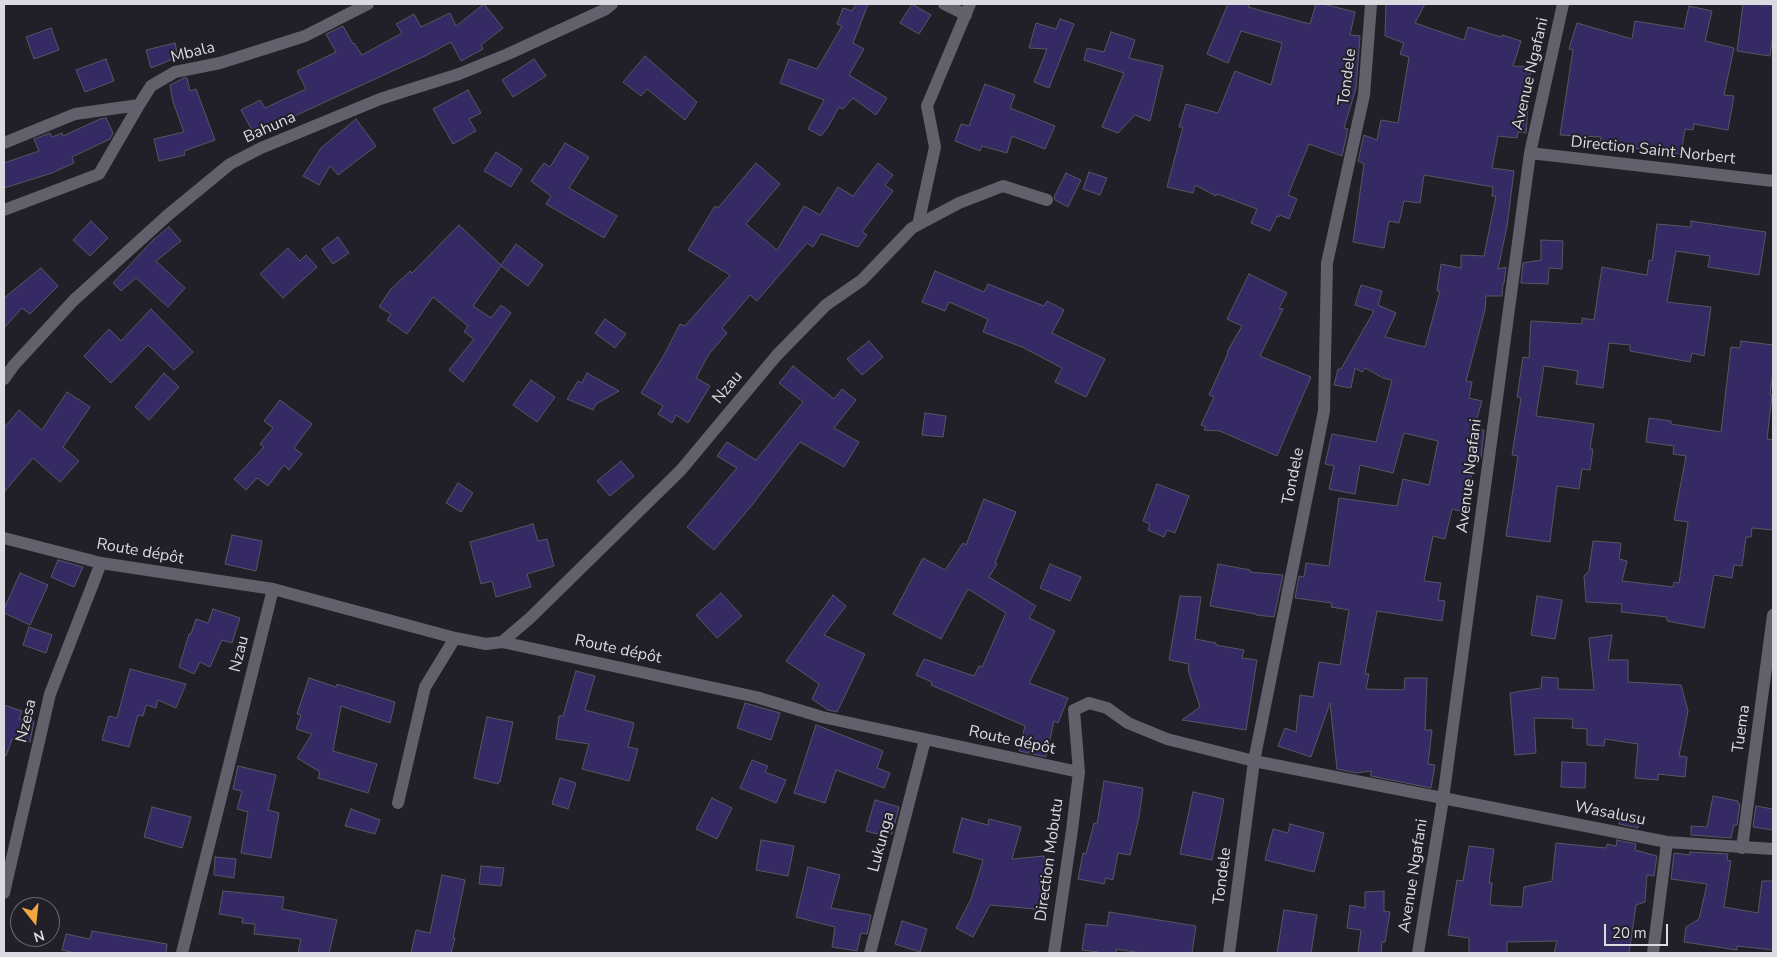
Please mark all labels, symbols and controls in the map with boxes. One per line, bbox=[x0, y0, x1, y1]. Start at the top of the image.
street label: Avenue Ngafani bbox=[1509, 16, 1553, 132]
street label: Mbala bbox=[169, 38, 217, 68]
street label: Tondele bbox=[1335, 47, 1361, 107]
street label: Bahuna bbox=[241, 108, 299, 148]
street label: Direction Saint Norbert bbox=[1570, 133, 1736, 169]
street label: Nzau bbox=[709, 368, 747, 408]
street label: Avenue Ngafani bbox=[1453, 418, 1487, 534]
street label: Tondele bbox=[1279, 446, 1309, 506]
street label: Route dépôt bbox=[95, 535, 185, 569]
street label: Route dépôt bbox=[573, 631, 663, 669]
street label: Nzau bbox=[226, 634, 254, 674]
street label: Nzesa bbox=[13, 698, 41, 744]
street label: Tuema bbox=[1729, 704, 1755, 754]
street label: Route dépôt bbox=[967, 722, 1057, 760]
street label: Direction Mobutu bbox=[1032, 797, 1068, 923]
street label: Wasalusu bbox=[1573, 798, 1647, 830]
street label: Lukunga bbox=[865, 810, 899, 874]
street label: Avenue Ngafani bbox=[1396, 818, 1432, 934]
street label: Tondele bbox=[1210, 846, 1236, 906]
north arrow bbox=[10, 897, 60, 947]
scale bar bbox=[1607, 914, 1671, 946]
text: 20 m bbox=[1612, 923, 1647, 943]
text: N bbox=[31, 925, 47, 947]

